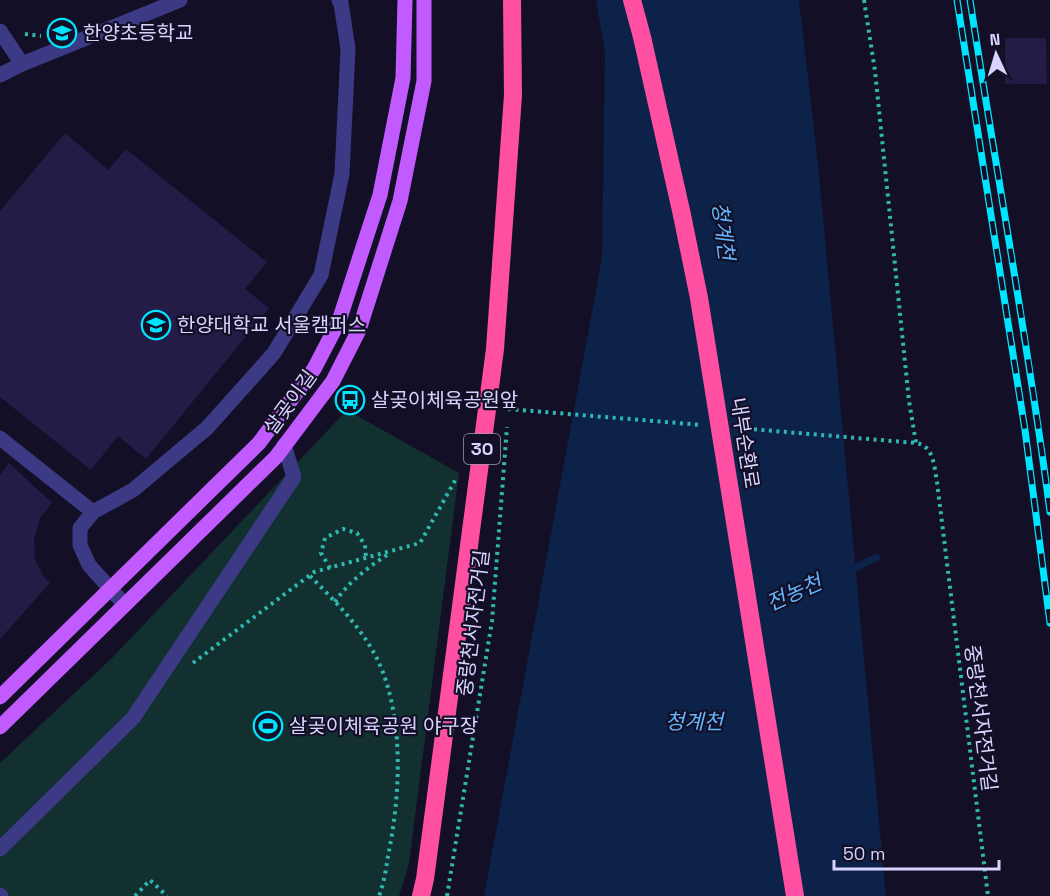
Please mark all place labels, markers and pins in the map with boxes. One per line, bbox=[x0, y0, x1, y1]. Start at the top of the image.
school or university icon: 한양초등학교 bbox=[46, 17, 78, 49]
place label: 한양초등학교 bbox=[83, 20, 193, 46]
school or university icon: 한양대학교 서울캠퍼스 bbox=[140, 309, 172, 341]
place label: 한양대학교 서울캠퍼스 bbox=[177, 312, 366, 338]
bus stop icon: 살곶이체육공원앞 bbox=[334, 384, 366, 416]
place label: 살곶이체육공원앞 bbox=[371, 387, 518, 413]
sports icon: 살곶이체육공원 야구장 bbox=[252, 710, 284, 742]
place label: 살곶이체육공원 야구장 bbox=[289, 713, 478, 739]

